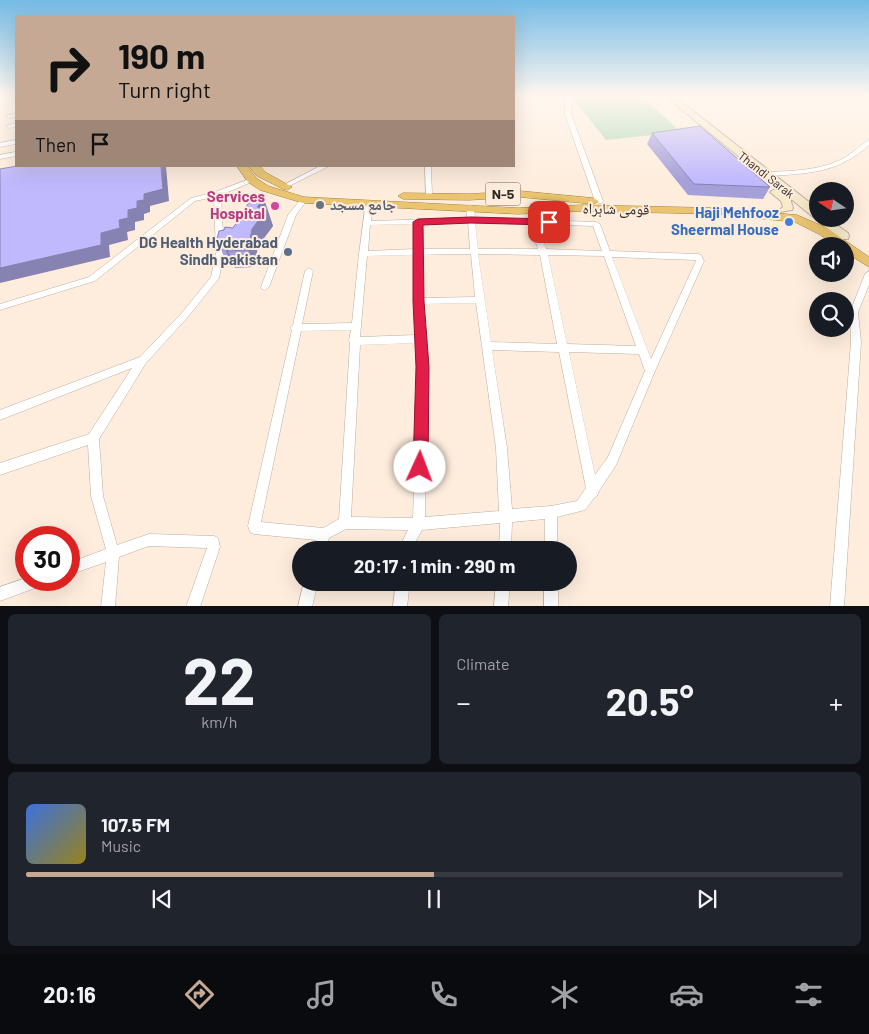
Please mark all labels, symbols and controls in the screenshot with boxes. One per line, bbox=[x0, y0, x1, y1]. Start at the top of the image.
text: 190 m bbox=[118, 34, 205, 76]
icon: right bbox=[35, 35, 100, 100]
text: Turn right bbox=[118, 76, 211, 102]
icon: arrive bbox=[86, 130, 114, 158]
text: Then bbox=[35, 133, 76, 156]
street label: Thandi Sarak bbox=[736, 148, 797, 200]
road number: N-5 bbox=[486, 182, 520, 205]
north arrow bbox=[809, 182, 854, 228]
map controls bbox=[809, 182, 854, 337]
place label: Services Hospital bbox=[207, 187, 265, 222]
place label: جامع مسجد bbox=[330, 195, 396, 215]
street label: قومی شاہراہ bbox=[582, 198, 650, 220]
marker: جامع مسجد bbox=[314, 199, 326, 211]
marker: Services Hospital bbox=[269, 200, 281, 212]
pin bbox=[528, 201, 570, 243]
place label: Haji Mehfooz Sheermal House bbox=[671, 203, 779, 238]
icon: arrive bbox=[535, 208, 563, 236]
marker: Haji Mehfooz Sheermal House bbox=[783, 216, 795, 228]
place label: DG Health Hyderabad Sindh pakistan bbox=[139, 233, 278, 268]
button: sound bbox=[809, 237, 854, 282]
marker: DG Health Hyderabad Sindh pakistan bbox=[282, 246, 294, 258]
button: search bbox=[809, 292, 854, 337]
position arrow bbox=[393, 440, 445, 492]
speed limit sign: 30 bbox=[15, 526, 80, 591]
text: 20:17 · 1 min · 290 m bbox=[354, 554, 515, 577]
text: 22 bbox=[183, 640, 256, 718]
text: Climate bbox=[457, 654, 509, 673]
text: 20.5° bbox=[606, 678, 694, 724]
text: − bbox=[457, 685, 471, 719]
text: + bbox=[829, 685, 843, 719]
text: km/h bbox=[201, 712, 237, 731]
text: 107.5 FM bbox=[101, 813, 170, 836]
text: Music bbox=[101, 836, 141, 855]
icon: previous bbox=[148, 885, 176, 913]
icon: pause bbox=[420, 885, 448, 913]
icon: next bbox=[693, 885, 721, 913]
icon: directions bbox=[182, 977, 217, 1012]
icon: music bbox=[304, 977, 339, 1012]
icon: phone bbox=[426, 977, 461, 1012]
icon: climate bbox=[547, 977, 582, 1012]
icon: car bbox=[669, 977, 704, 1012]
icon: filters bbox=[791, 977, 826, 1012]
text: 20:16 bbox=[43, 981, 96, 1007]

